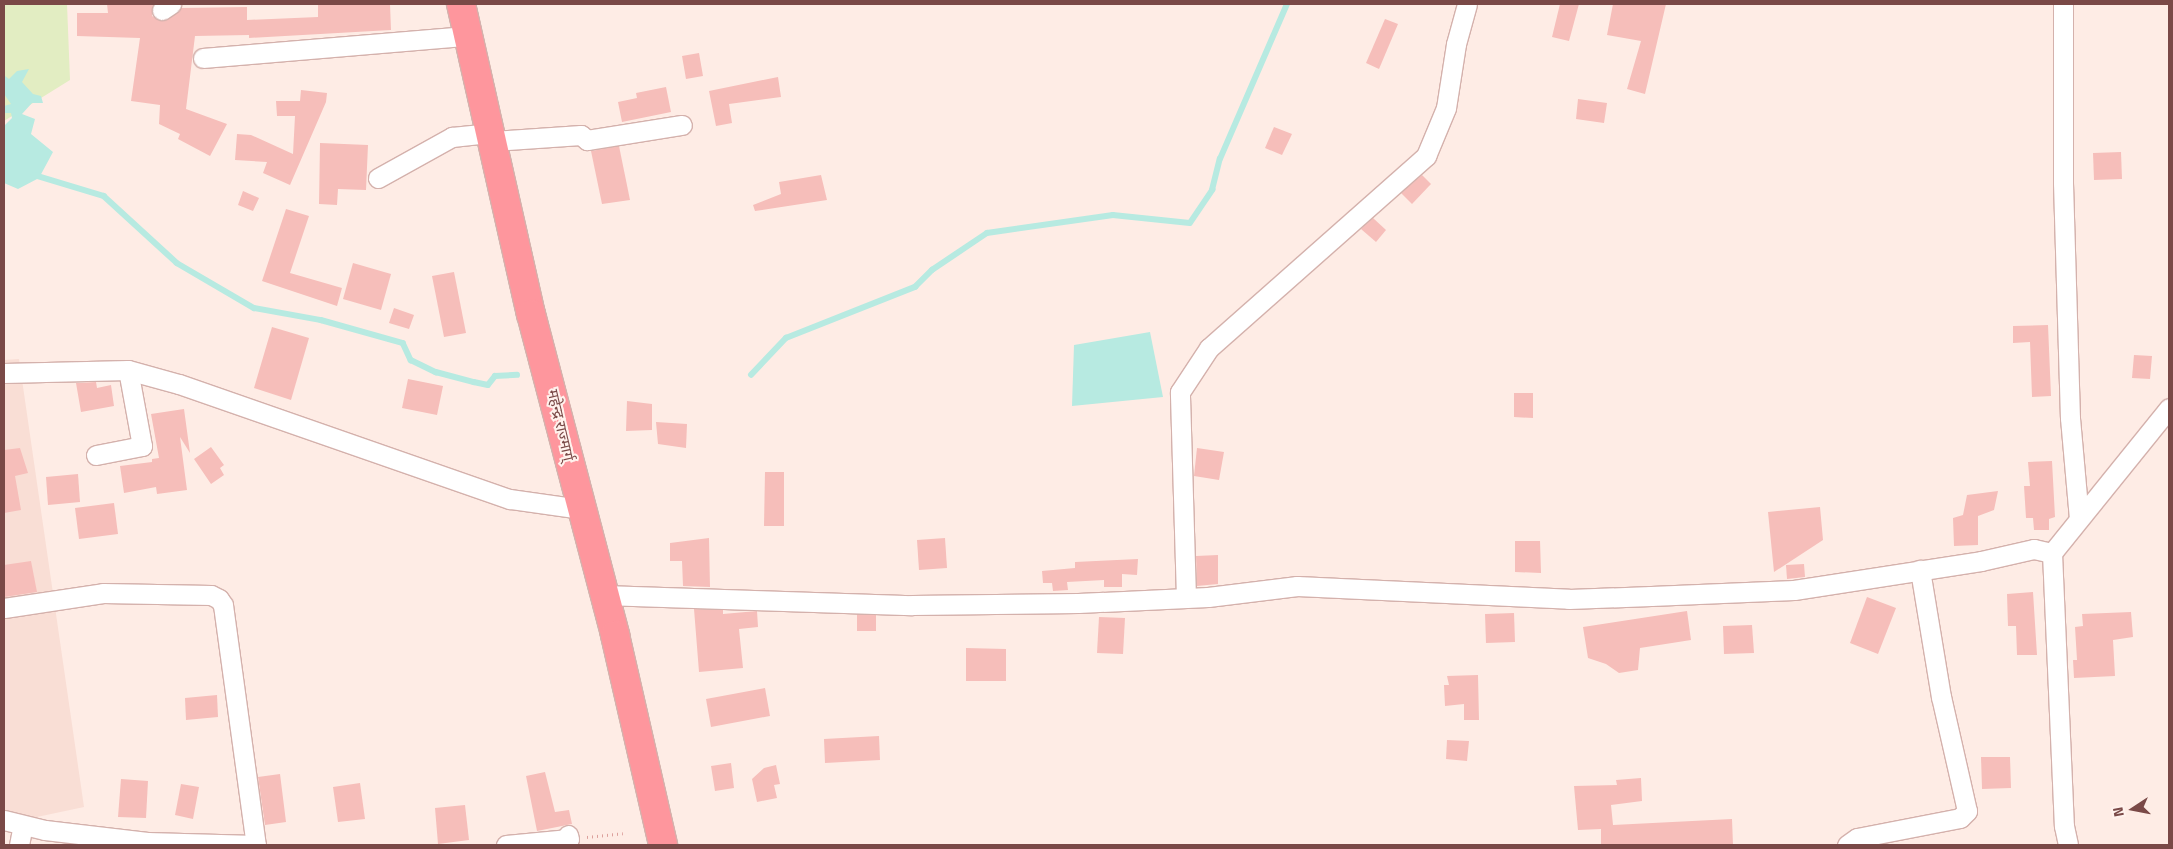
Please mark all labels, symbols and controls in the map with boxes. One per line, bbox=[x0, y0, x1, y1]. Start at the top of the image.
street label: महेन्द्र राज्मार्ग् bbox=[544, 388, 578, 462]
north arrow bbox=[2108, 784, 2158, 834]
text: N bbox=[2107, 805, 2129, 819]

